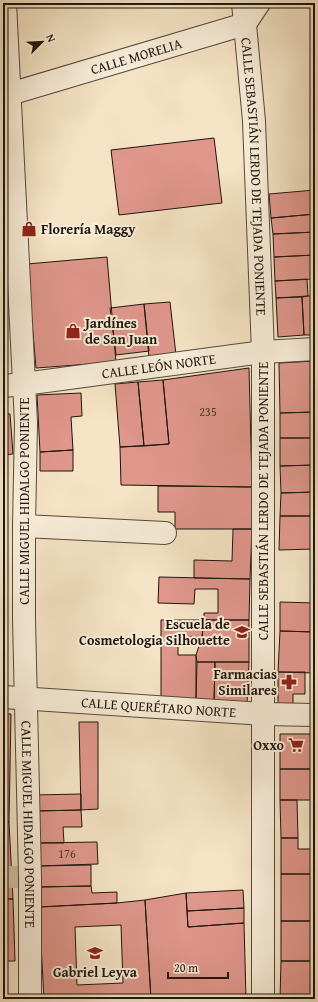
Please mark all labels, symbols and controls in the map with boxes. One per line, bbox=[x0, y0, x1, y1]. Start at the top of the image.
north arrow bbox=[22, 22, 62, 62]
text: N bbox=[42, 31, 60, 45]
street label: CALLE MORELIA bbox=[88, 33, 185, 79]
street label: CALLE SEBASTIÁN LERDO DE TEJADA PONIENTE bbox=[236, 37, 272, 316]
place label: Florería Maggy bbox=[41, 219, 136, 239]
shop icon: Florería Maggy bbox=[20, 220, 38, 238]
place label: Jardínes de San Juan bbox=[83, 313, 158, 349]
shop icon: Jardínes de San Juan bbox=[64, 322, 82, 340]
street label: CALLE LEÓN NORTE bbox=[101, 348, 217, 383]
street label: CALLE SEBASTIÁN LERDO DE TEJADA PONIENTE bbox=[253, 362, 273, 640]
street label: CALLE MIGUEL HIDALGO PONIENTE bbox=[14, 397, 34, 605]
house number: 235 bbox=[199, 403, 217, 420]
place label: Escuela de Cosmetologia Silhouette bbox=[79, 614, 230, 650]
school or university icon: Escuela de Cosmetologia Silhouette bbox=[233, 623, 251, 641]
place label: Farmacias Similares bbox=[214, 664, 277, 700]
pharmacy icon: Farmacias Similares bbox=[280, 673, 298, 691]
street label: CALLE QUERÉTARO NORTE bbox=[81, 692, 237, 722]
street label: CALLE MIGUEL HIDALGO PONIENTE bbox=[16, 720, 40, 928]
place label: Oxxo bbox=[253, 735, 285, 755]
supermarket icon: Oxxo bbox=[287, 736, 305, 754]
house number: 176 bbox=[58, 845, 76, 862]
school or university icon: Gabriel Leyva bbox=[86, 944, 104, 962]
scale bar bbox=[168, 954, 228, 980]
text: 20 m bbox=[174, 959, 198, 976]
place label: Gabriel Leyva bbox=[53, 962, 138, 982]

